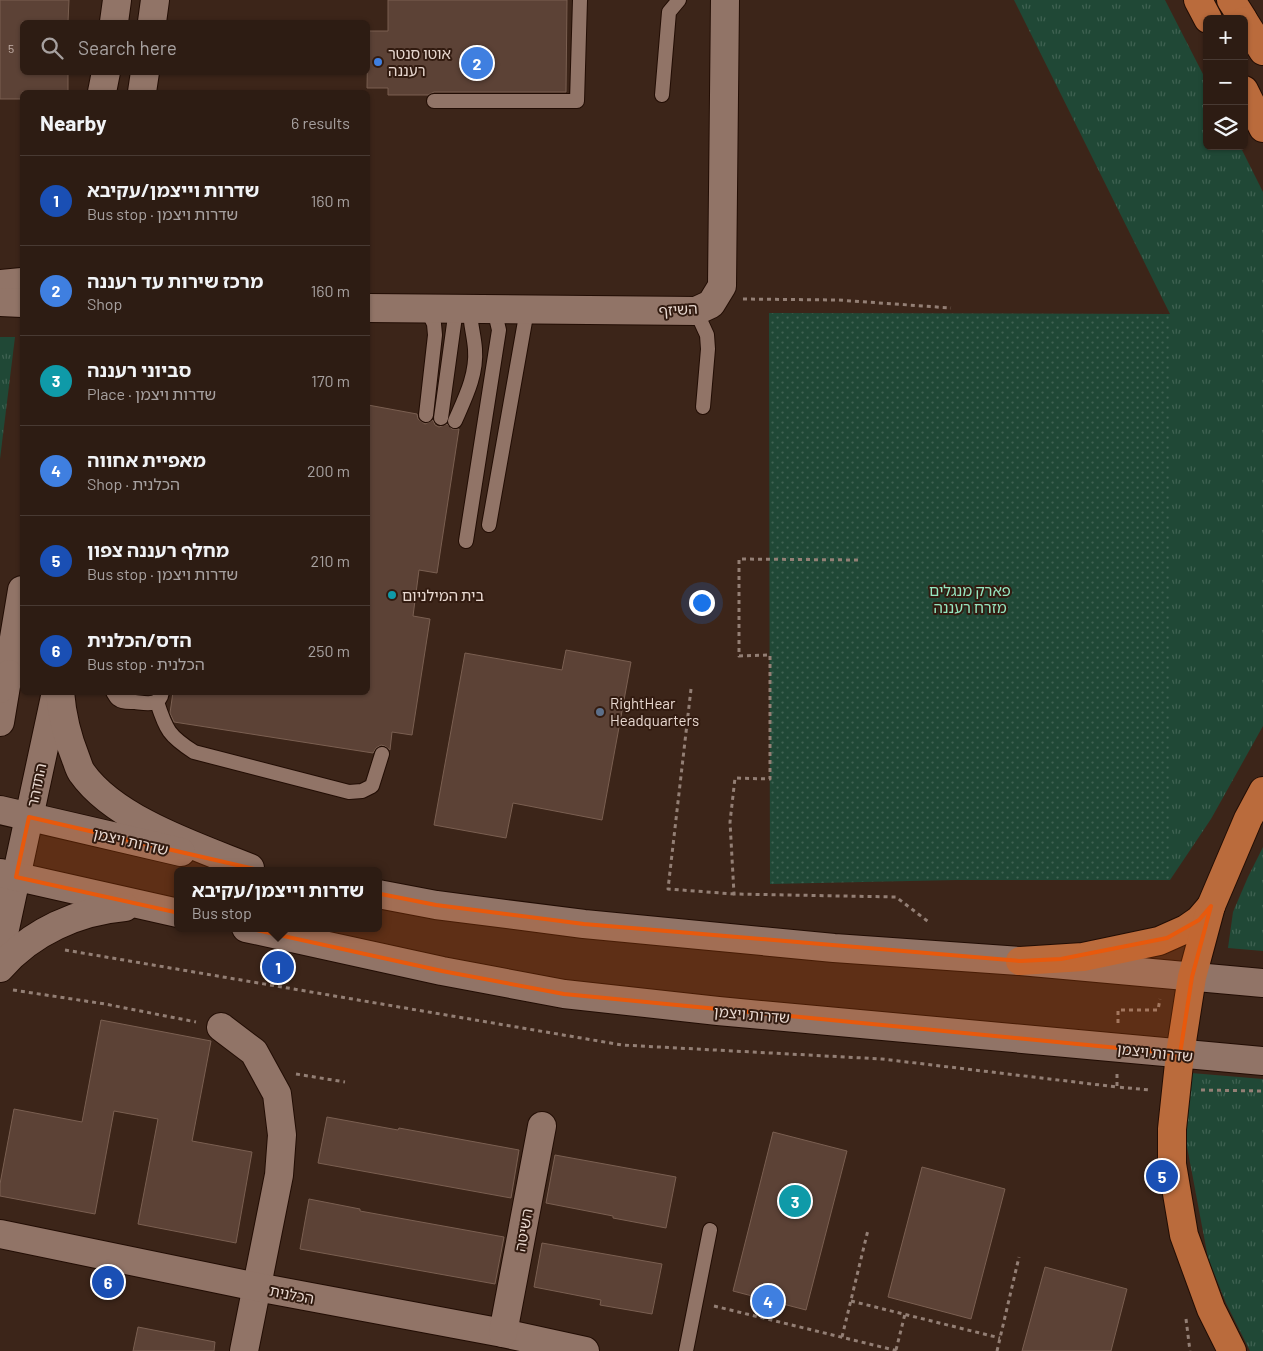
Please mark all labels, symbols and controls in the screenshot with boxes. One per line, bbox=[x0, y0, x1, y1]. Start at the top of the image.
map controls bbox=[1203, 15, 1248, 150]
button: + bbox=[1203, 15, 1248, 60]
search box bbox=[20, 20, 370, 75]
icon: search bbox=[38, 34, 66, 62]
text: Search here bbox=[78, 36, 177, 59]
house number: 5 bbox=[8, 41, 14, 55]
place label: אוטו סנטר רעננה bbox=[388, 44, 451, 79]
pin: 2 bbox=[461, 44, 493, 82]
marker: אוטו סנטר רעננה bbox=[372, 56, 384, 68]
button: − bbox=[1203, 60, 1248, 105]
button: layers bbox=[1203, 105, 1248, 150]
text: Nearby bbox=[40, 110, 106, 135]
text: 6 results bbox=[291, 113, 350, 132]
text: שדרות וייצמן/עקיבא bbox=[87, 178, 260, 201]
text: 1 bbox=[53, 191, 59, 210]
text: 160 m bbox=[311, 191, 350, 210]
text: Bus stop · שדרות ויצמן bbox=[87, 204, 238, 223]
text: מרכז שירות עד רעננה bbox=[87, 269, 263, 292]
text: 2 bbox=[52, 281, 60, 300]
text: 160 m bbox=[311, 281, 350, 300]
text: Shop bbox=[87, 294, 122, 313]
street label: השיזף bbox=[658, 299, 698, 319]
text: סביוני רעננה bbox=[87, 358, 192, 381]
text: 3 bbox=[52, 371, 60, 390]
text: 170 m bbox=[311, 371, 350, 390]
text: Place · שדרות ויצמן bbox=[87, 384, 216, 403]
text: מאפיית אחווה bbox=[87, 448, 206, 471]
text: 4 bbox=[51, 461, 61, 480]
text: 200 m bbox=[307, 461, 350, 480]
text: Shop · הכלנית bbox=[87, 474, 180, 493]
text: מחלף רעננה צפון bbox=[87, 538, 229, 561]
text: 5 bbox=[52, 551, 60, 570]
text: 210 m bbox=[311, 551, 350, 570]
text: Bus stop · שדרות ויצמן bbox=[87, 564, 238, 583]
park label: פארק מנגלים מזרח רעננה bbox=[929, 581, 1011, 616]
place label: בית המילניום bbox=[402, 586, 484, 604]
marker: בית המילניום bbox=[386, 589, 398, 601]
your location bbox=[689, 590, 715, 616]
text: הדס/הכלנית bbox=[87, 628, 192, 651]
text: 6 bbox=[52, 641, 60, 660]
text: 250 m bbox=[308, 641, 350, 660]
text: Bus stop · הכלנית bbox=[87, 654, 205, 673]
place label: RightHear Headquarters bbox=[610, 694, 699, 729]
marker: RightHear Headquarters bbox=[594, 706, 606, 718]
street label: התדהר bbox=[23, 762, 49, 808]
street label: שדרות ויצמן bbox=[92, 824, 170, 858]
popup bbox=[174, 867, 382, 932]
text: שדרות וייצמן/עקיבא bbox=[192, 878, 364, 901]
text: Bus stop bbox=[192, 903, 252, 922]
pin: 1 bbox=[262, 948, 294, 986]
street label: שדרות ויצמן bbox=[713, 1002, 791, 1026]
street label: שדרות ויצמן bbox=[1116, 1039, 1194, 1065]
pin: 5 bbox=[1146, 1157, 1178, 1195]
pin: 3 bbox=[779, 1182, 811, 1220]
street label: השיטה bbox=[510, 1207, 536, 1253]
pin: 6 bbox=[92, 1263, 124, 1301]
street label: הכלנית bbox=[268, 1281, 316, 1307]
pin: 4 bbox=[752, 1282, 784, 1320]

